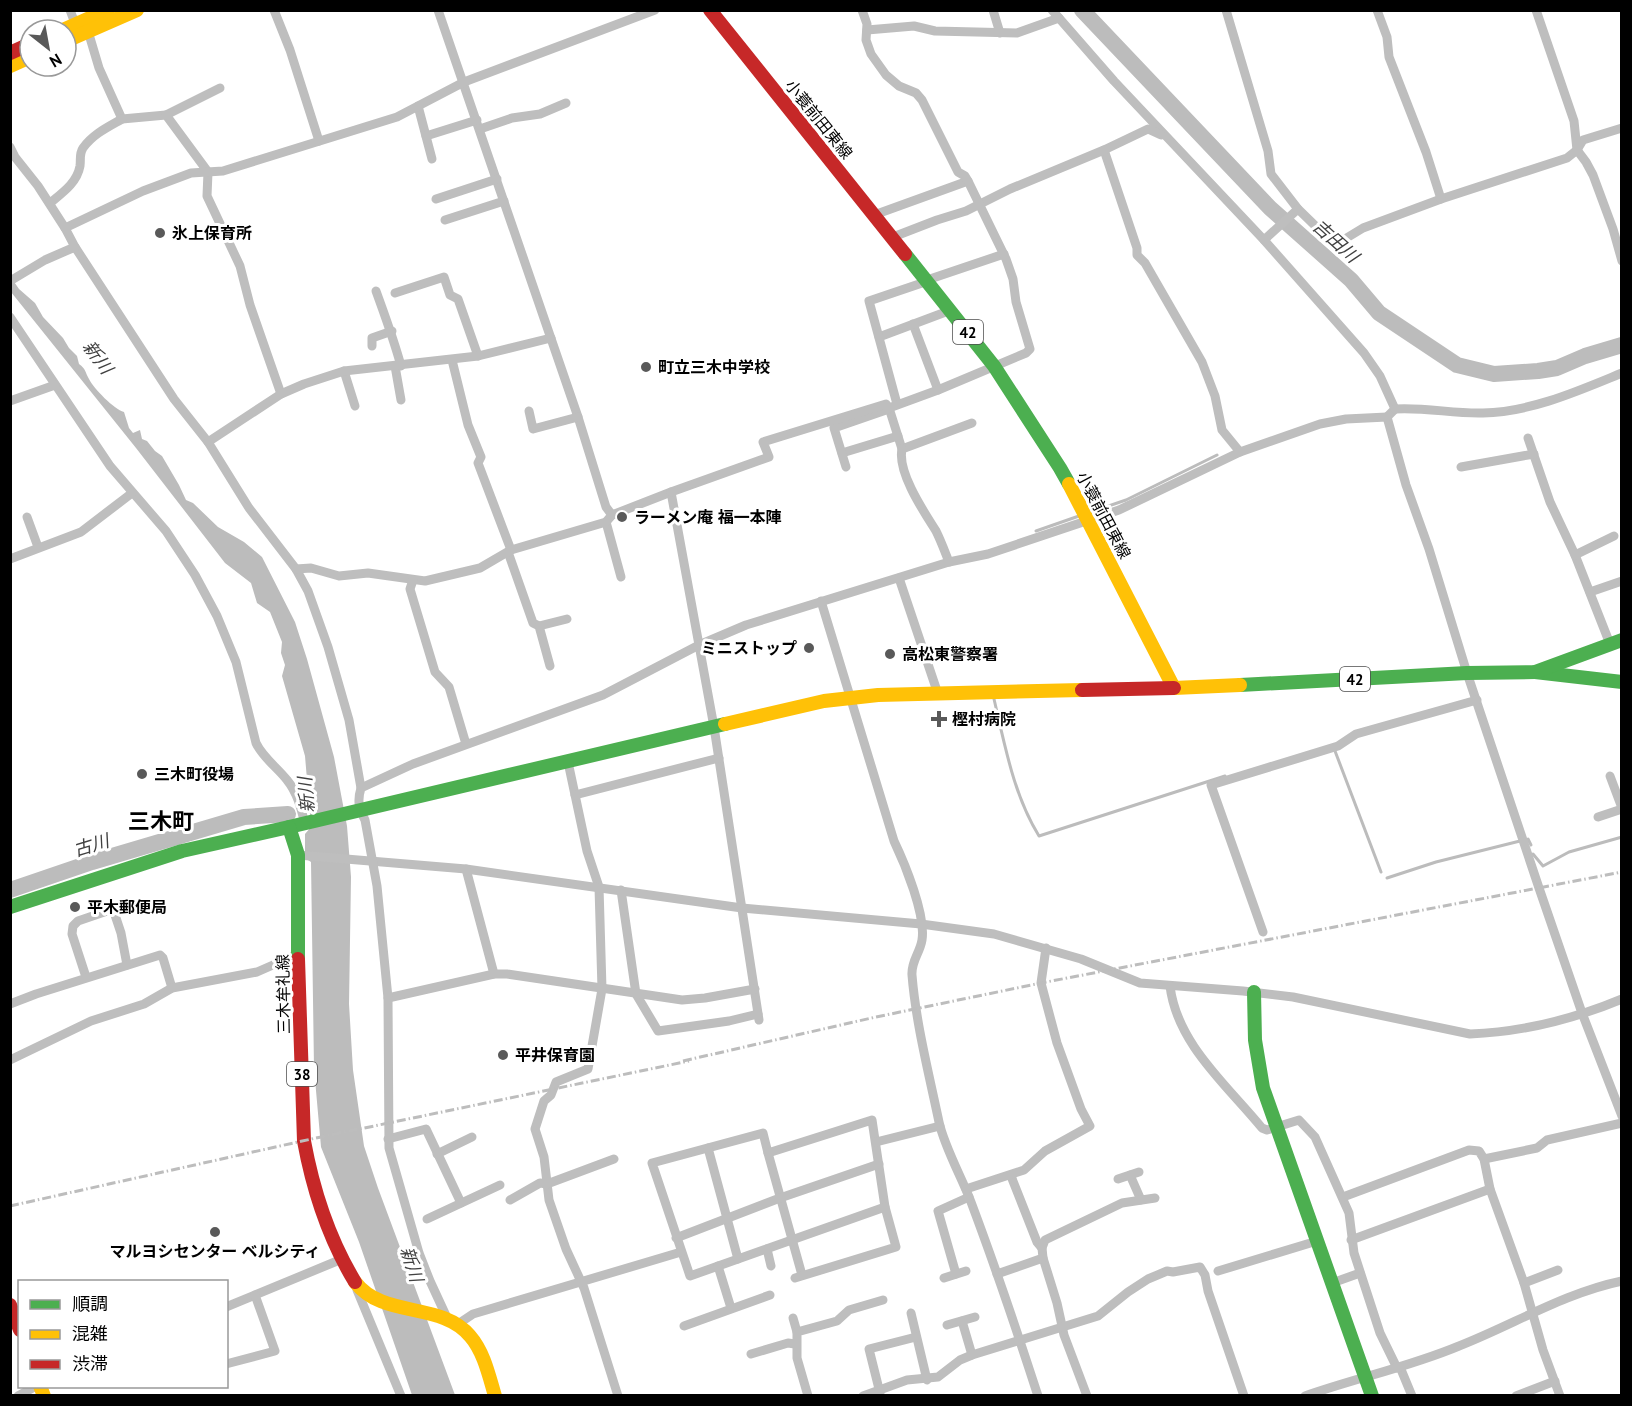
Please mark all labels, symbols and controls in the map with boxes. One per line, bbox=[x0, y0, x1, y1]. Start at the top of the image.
north arrow bbox=[18, 18, 78, 78]
text: N bbox=[46, 50, 65, 72]
street label: 小蓑前田東線 bbox=[781, 75, 857, 163]
water label: 吉田川 bbox=[1308, 214, 1365, 269]
place label: 氷上保育所 bbox=[172, 223, 252, 243]
marker: 氷上保育所 bbox=[153, 226, 167, 240]
road number: 42 bbox=[953, 320, 983, 344]
water label: 新川 bbox=[78, 336, 119, 380]
place label: 町立三木中学校 bbox=[658, 357, 770, 377]
marker: 町立三木中学校 bbox=[639, 360, 653, 374]
street label: 小蓑前田東線 bbox=[1073, 468, 1135, 562]
place label: ラーメン庵 福一本陣 bbox=[634, 507, 781, 527]
marker: ラーメン庵 福一本陣 bbox=[615, 510, 629, 524]
place label: ミニストップ bbox=[701, 638, 797, 658]
marker: ミニストップ bbox=[802, 641, 816, 655]
place label: 高松東警察署 bbox=[902, 644, 998, 664]
marker: 高松東警察署 bbox=[883, 647, 897, 661]
road number: 42 bbox=[1340, 667, 1370, 691]
place label: 樫村病院 bbox=[952, 709, 1016, 729]
marker: 樫村病院 bbox=[930, 710, 948, 728]
place label: 三木町役場 bbox=[154, 764, 234, 784]
marker: 三木町役場 bbox=[135, 767, 149, 781]
water label: 新川 bbox=[293, 774, 319, 814]
district label: 三木町 bbox=[128, 807, 194, 835]
water label: 古川 bbox=[70, 828, 113, 861]
place label: 平木郵便局 bbox=[87, 897, 167, 917]
marker: 平木郵便局 bbox=[68, 900, 82, 914]
street label: 三木牟礼線 bbox=[272, 954, 294, 1034]
place label: 平井保育園 bbox=[515, 1045, 595, 1065]
marker: 平井保育園 bbox=[496, 1048, 510, 1062]
road number: 38 bbox=[287, 1062, 317, 1086]
marker: マルヨシセンター ベルシティ bbox=[208, 1225, 222, 1239]
place label: マルヨシセンター ベルシティ bbox=[109, 1241, 321, 1261]
water label: 新川 bbox=[396, 1243, 429, 1287]
legend bbox=[18, 1280, 228, 1388]
text: 順調 bbox=[72, 1292, 108, 1315]
text: 混雑 bbox=[72, 1322, 108, 1345]
text: 渋滞 bbox=[72, 1352, 108, 1375]

